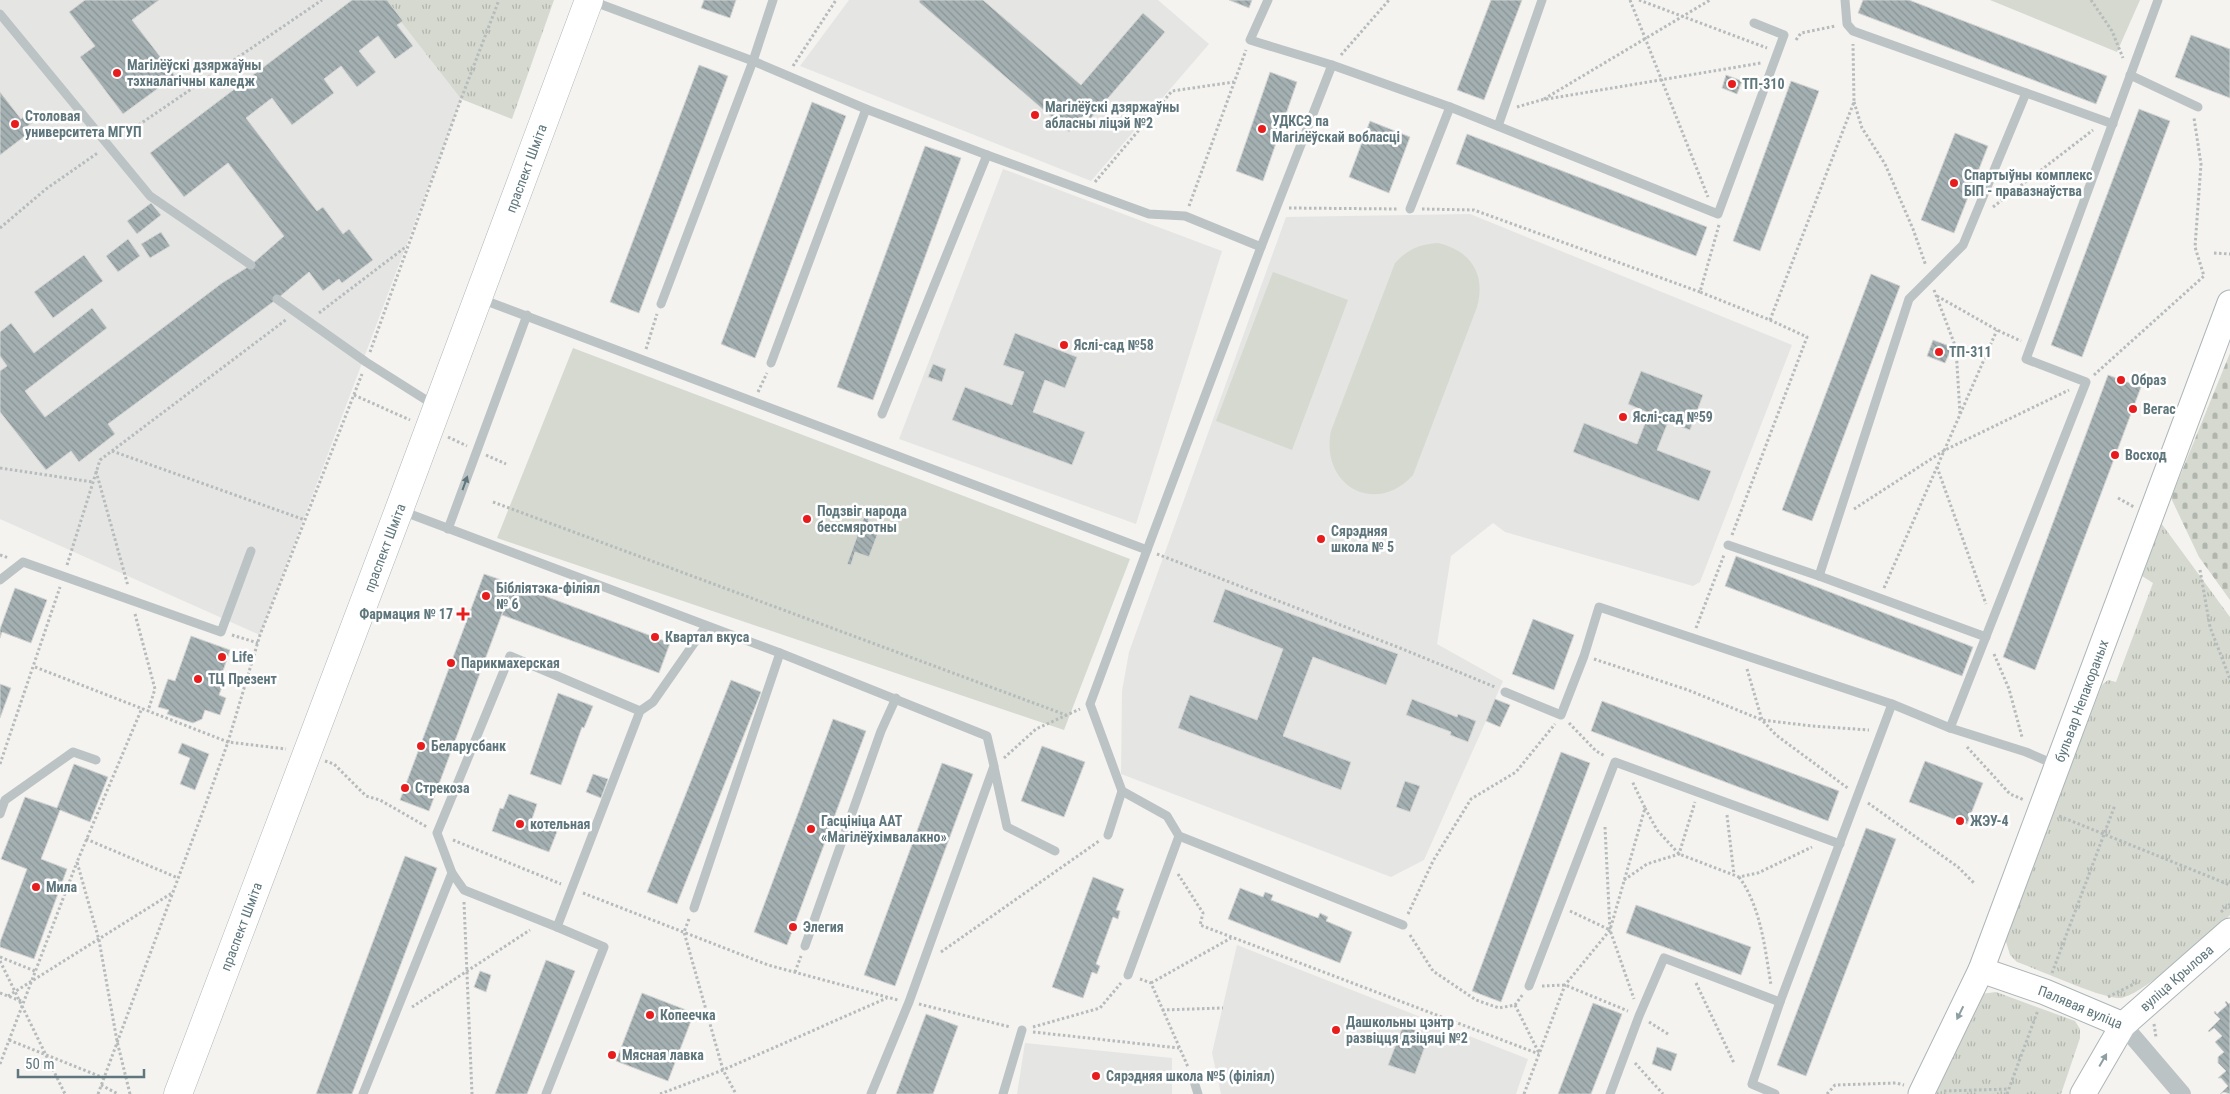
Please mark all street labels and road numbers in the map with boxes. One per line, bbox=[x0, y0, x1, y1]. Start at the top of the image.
street label: праспект Шміта bbox=[503, 122, 550, 215]
street label: праспект Шміта bbox=[361, 501, 409, 594]
street label: бульвар Непакораных bbox=[2051, 638, 2112, 764]
street label: праспект Шміта bbox=[217, 880, 265, 973]
street label: вуліца Крылова bbox=[2137, 942, 2216, 1014]
street label: Палявая вуліца bbox=[2036, 982, 2125, 1032]

